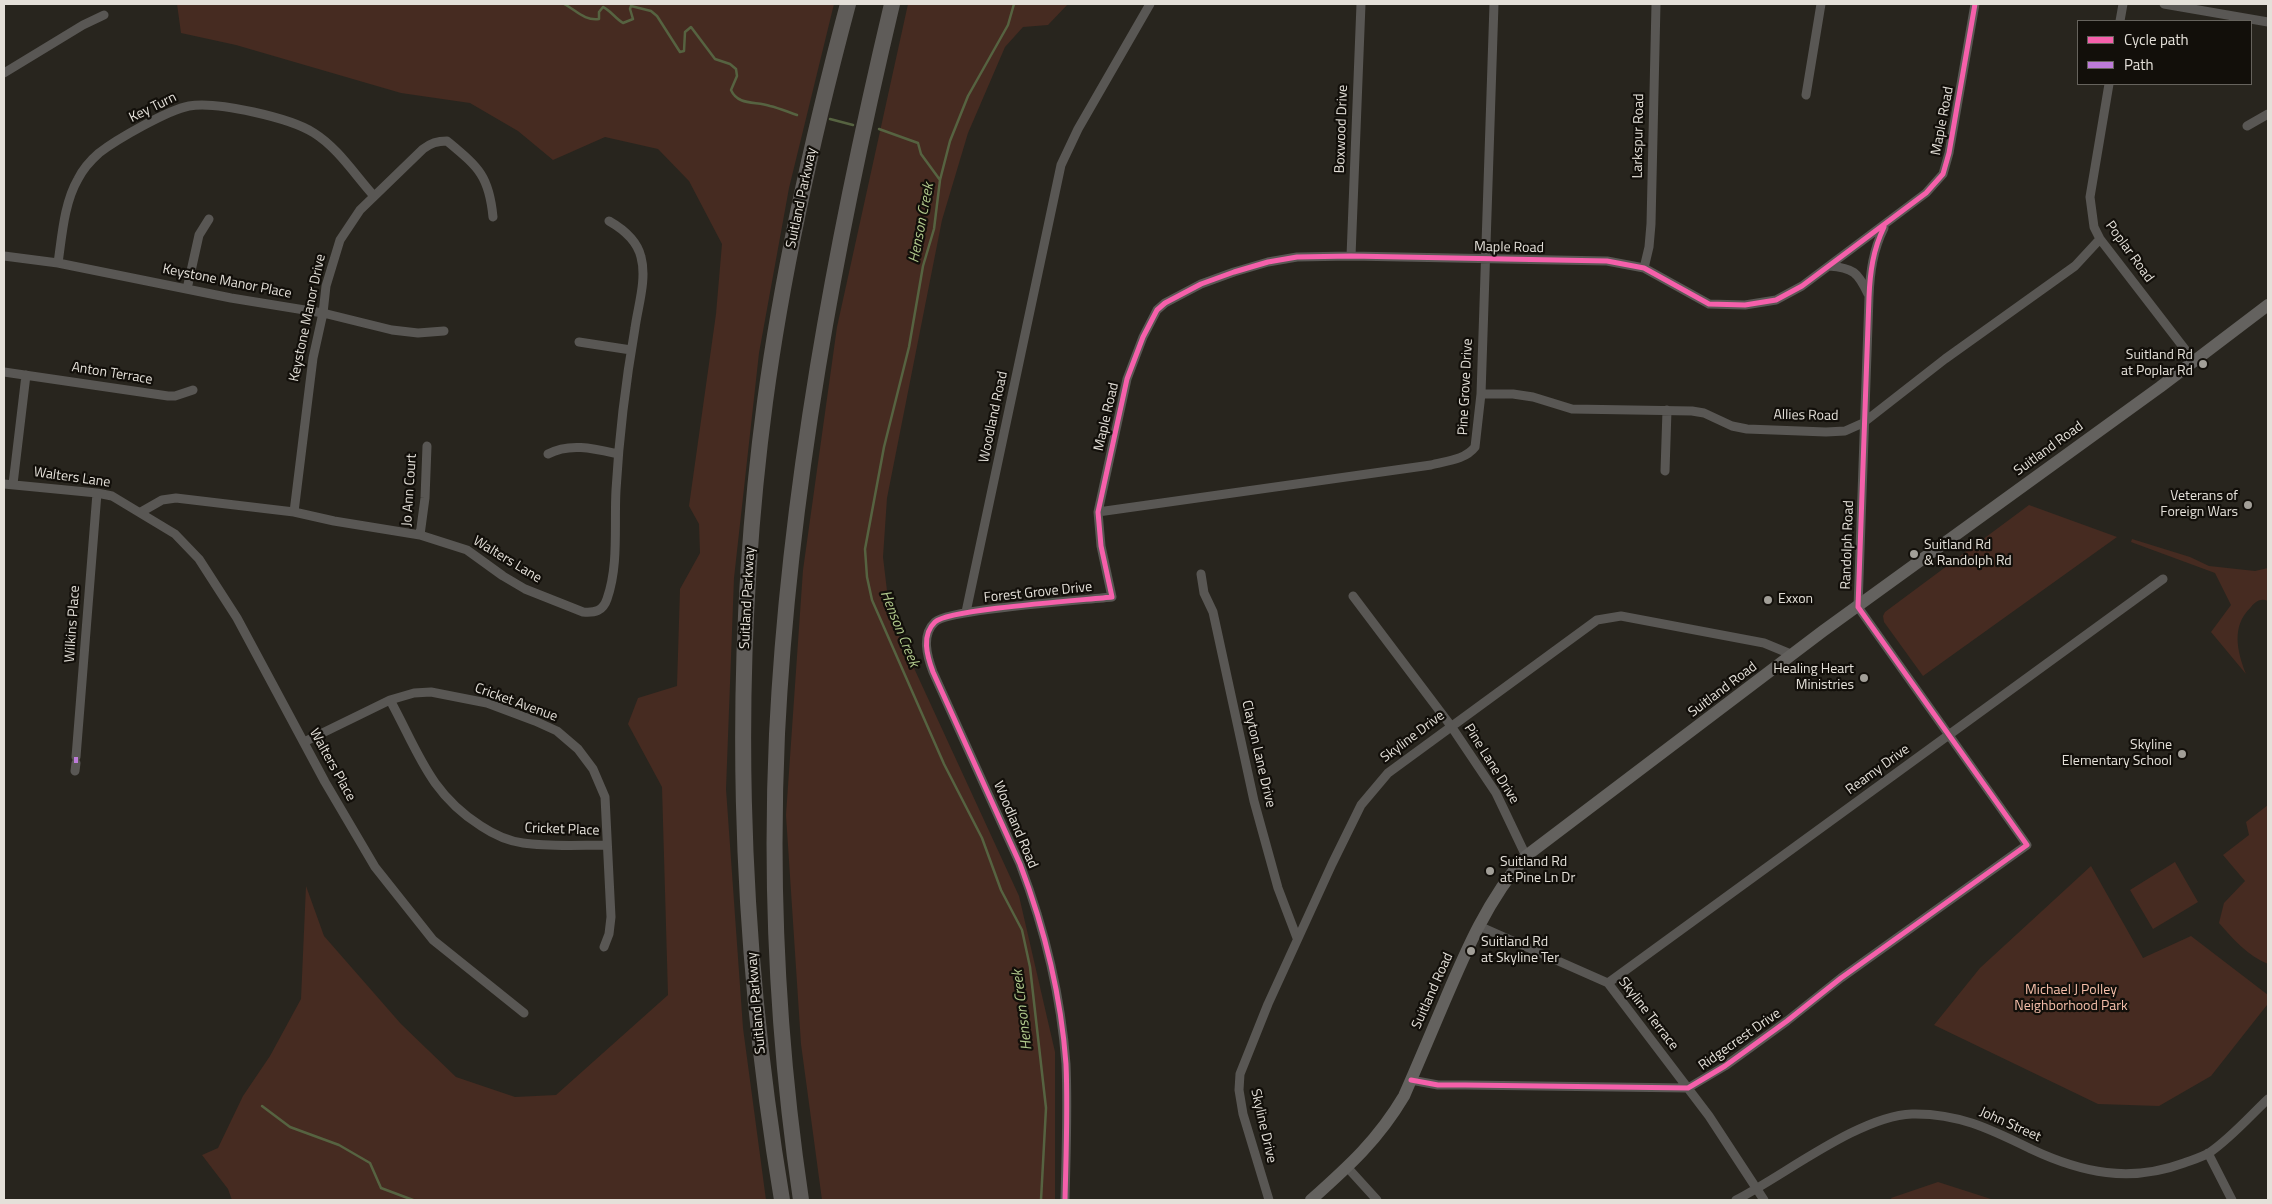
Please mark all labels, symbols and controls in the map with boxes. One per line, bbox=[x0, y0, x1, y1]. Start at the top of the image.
legend bbox=[2077, 20, 2252, 85]
text: Cycle path bbox=[2124, 28, 2189, 51]
text: Path bbox=[2124, 53, 2154, 76]
street label: Boxwood Drive bbox=[1332, 84, 1352, 174]
street label: Maple Road bbox=[1928, 85, 1958, 157]
street label: Key Turn bbox=[127, 89, 179, 127]
street label: Larkspur Road bbox=[1630, 93, 1648, 179]
street label: Suitland Parkway bbox=[783, 146, 821, 250]
water label: Henson Creek bbox=[905, 182, 939, 264]
street label: Poplar Road bbox=[2101, 218, 2157, 286]
street label: Maple Road bbox=[1474, 239, 1544, 257]
street label: Keystone Manor Drive bbox=[286, 253, 330, 383]
street label: Keystone Manor Place bbox=[161, 261, 293, 303]
street label: Pine Grove Drive bbox=[1455, 338, 1477, 436]
place label: Suitland Rd at Poplar Rd bbox=[2121, 348, 2193, 381]
marker: Suitland Rd at Poplar Rd bbox=[2197, 358, 2209, 370]
street label: Anton Terrace bbox=[70, 359, 154, 389]
street label: Woodland Road bbox=[976, 370, 1012, 464]
street label: Maple Road bbox=[1091, 381, 1123, 453]
street label: Allies Road bbox=[1773, 407, 1839, 425]
street label: Suitland Road bbox=[2011, 418, 2087, 480]
street label: Jo Ann Court bbox=[399, 453, 421, 527]
street label: Walters Lane bbox=[33, 464, 111, 492]
place label: Veterans of Foreign Wars bbox=[2160, 489, 2238, 522]
marker: Veterans of Foreign Wars bbox=[2242, 499, 2254, 511]
street label: Randolph Road bbox=[1838, 500, 1858, 590]
street label: Walters Lane bbox=[470, 533, 544, 587]
place label: Suitland Rd & Randolph Rd bbox=[1924, 538, 2012, 570]
street label: Suitland Parkway bbox=[737, 546, 759, 650]
marker: Suitland Rd & Randolph Rd bbox=[1908, 548, 1920, 560]
street label: Forest Grove Drive bbox=[983, 579, 1093, 607]
street label: Wilkins Place bbox=[62, 585, 84, 663]
water label: Henson Creek bbox=[875, 588, 923, 670]
place label: Exxon bbox=[1778, 592, 1813, 608]
marker: Exxon bbox=[1762, 594, 1774, 606]
street label: Suitland Road bbox=[1685, 659, 1761, 721]
place label: Healing Heart Ministries bbox=[1773, 662, 1854, 694]
marker: Healing Heart Ministries bbox=[1858, 672, 1870, 684]
street label: Cricket Avenue bbox=[472, 680, 560, 726]
street label: Clayton Lane Drive bbox=[1238, 699, 1278, 809]
street label: Skyline Drive bbox=[1378, 708, 1448, 766]
street label: Pine Lane Drive bbox=[1460, 721, 1522, 807]
street label: Walters Place bbox=[305, 726, 359, 804]
place label: Skyline Elementary School bbox=[2062, 738, 2172, 770]
street label: Reamy Drive bbox=[1843, 741, 1913, 799]
marker: Skyline Elementary School bbox=[2176, 748, 2188, 760]
street label: Woodland Road bbox=[989, 779, 1041, 871]
street label: Cricket Place bbox=[524, 820, 600, 840]
place label: Suitland Rd at Pine Ln Dr bbox=[1500, 855, 1575, 888]
marker: Suitland Rd at Pine Ln Dr bbox=[1484, 865, 1496, 877]
place label: Suitland Rd at Skyline Ter bbox=[1481, 935, 1559, 968]
marker: Suitland Rd at Skyline Ter bbox=[1465, 945, 1477, 957]
street label: Suitland Road bbox=[1409, 950, 1457, 1032]
street label: Suitland Parkway bbox=[744, 951, 770, 1055]
water label: Henson Creek bbox=[1009, 969, 1037, 1051]
street label: Skyline Terrace bbox=[1614, 974, 1682, 1054]
park label: Michael J Polley Neighborhood Park bbox=[2014, 983, 2128, 1016]
street label: Ridgecrest Drive bbox=[1696, 1005, 1784, 1075]
street label: Skyline Drive bbox=[1246, 1087, 1280, 1165]
street label: John Street bbox=[1977, 1104, 2043, 1146]

